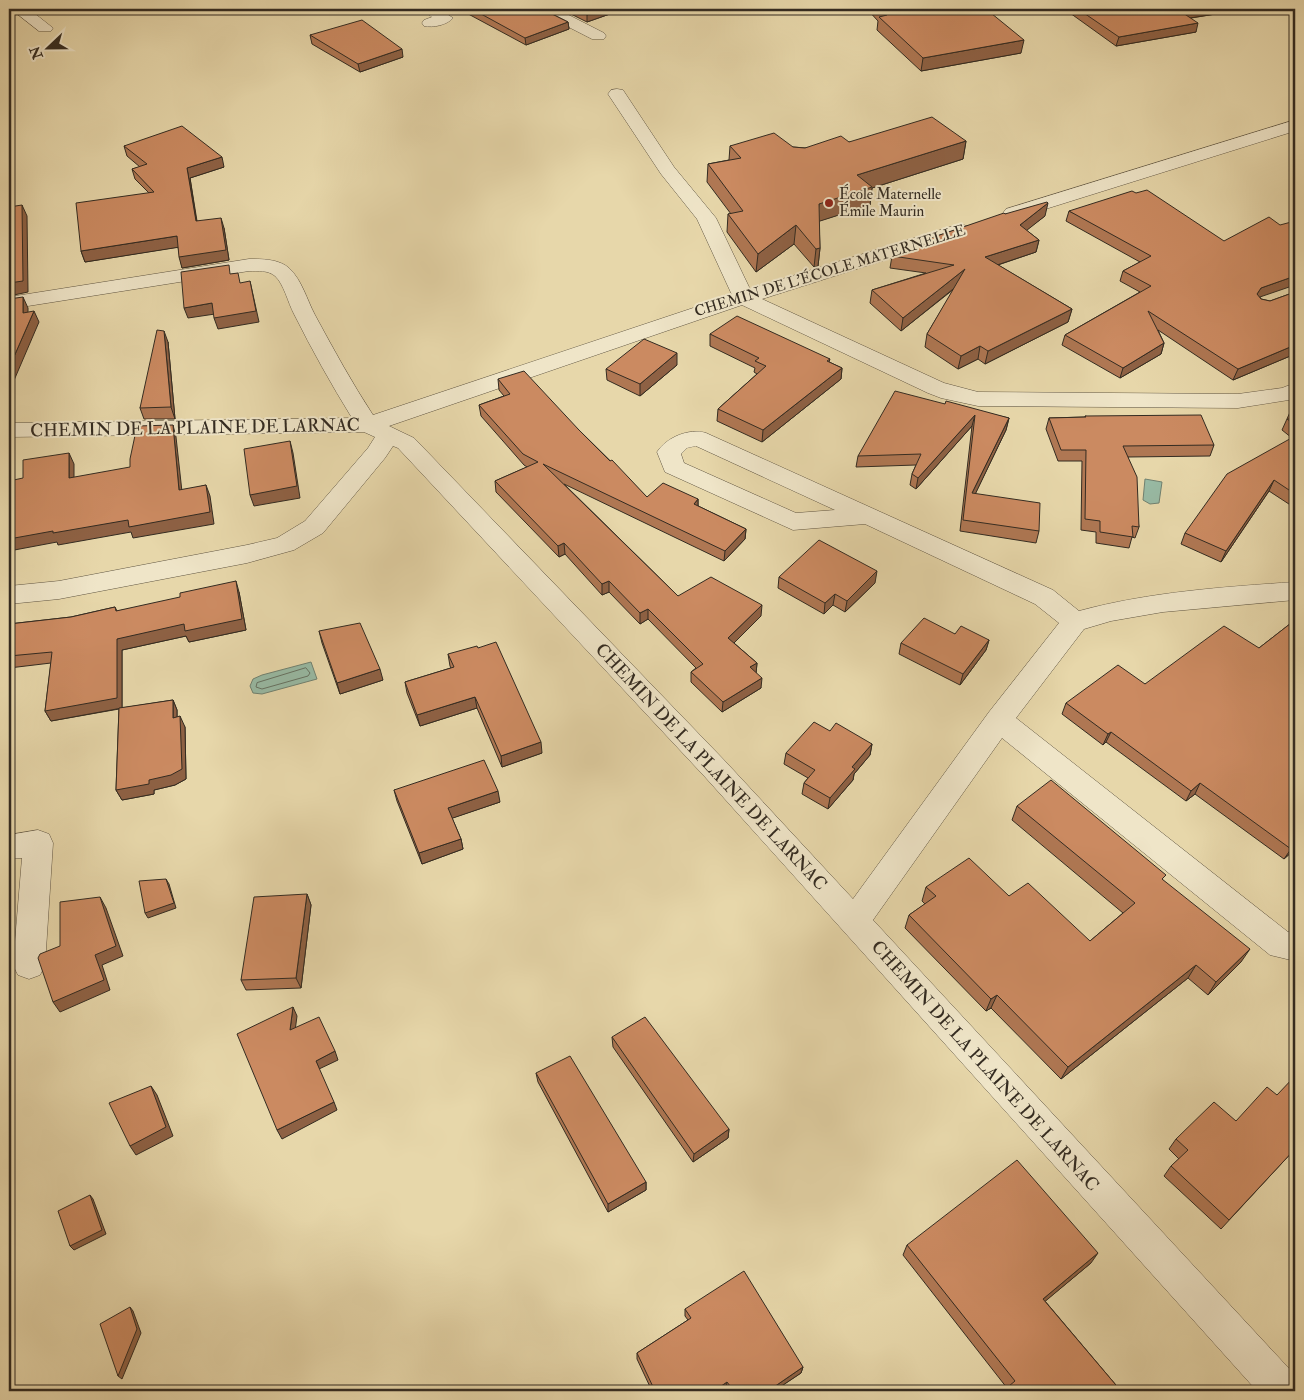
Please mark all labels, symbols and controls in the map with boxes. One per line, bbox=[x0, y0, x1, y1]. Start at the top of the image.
north arrow bbox=[22, 22, 72, 72]
text: N bbox=[26, 43, 47, 63]
place label: École Maternelle Émile Maurin bbox=[839, 183, 941, 221]
marker: École Maternelle Émile Maurin bbox=[823, 197, 835, 209]
street label: CHEMIN DE L'ÉCOLE MATERNELLE bbox=[692, 219, 968, 321]
street label: CHEMIN DE LA PLAINE DE LARNAC bbox=[30, 414, 360, 442]
street label: CHEMIN DE LA PLAINE DE LARNAC bbox=[590, 639, 832, 895]
street label: CHEMIN DE LA PLAINE DE LARNAC bbox=[866, 936, 1104, 1196]

